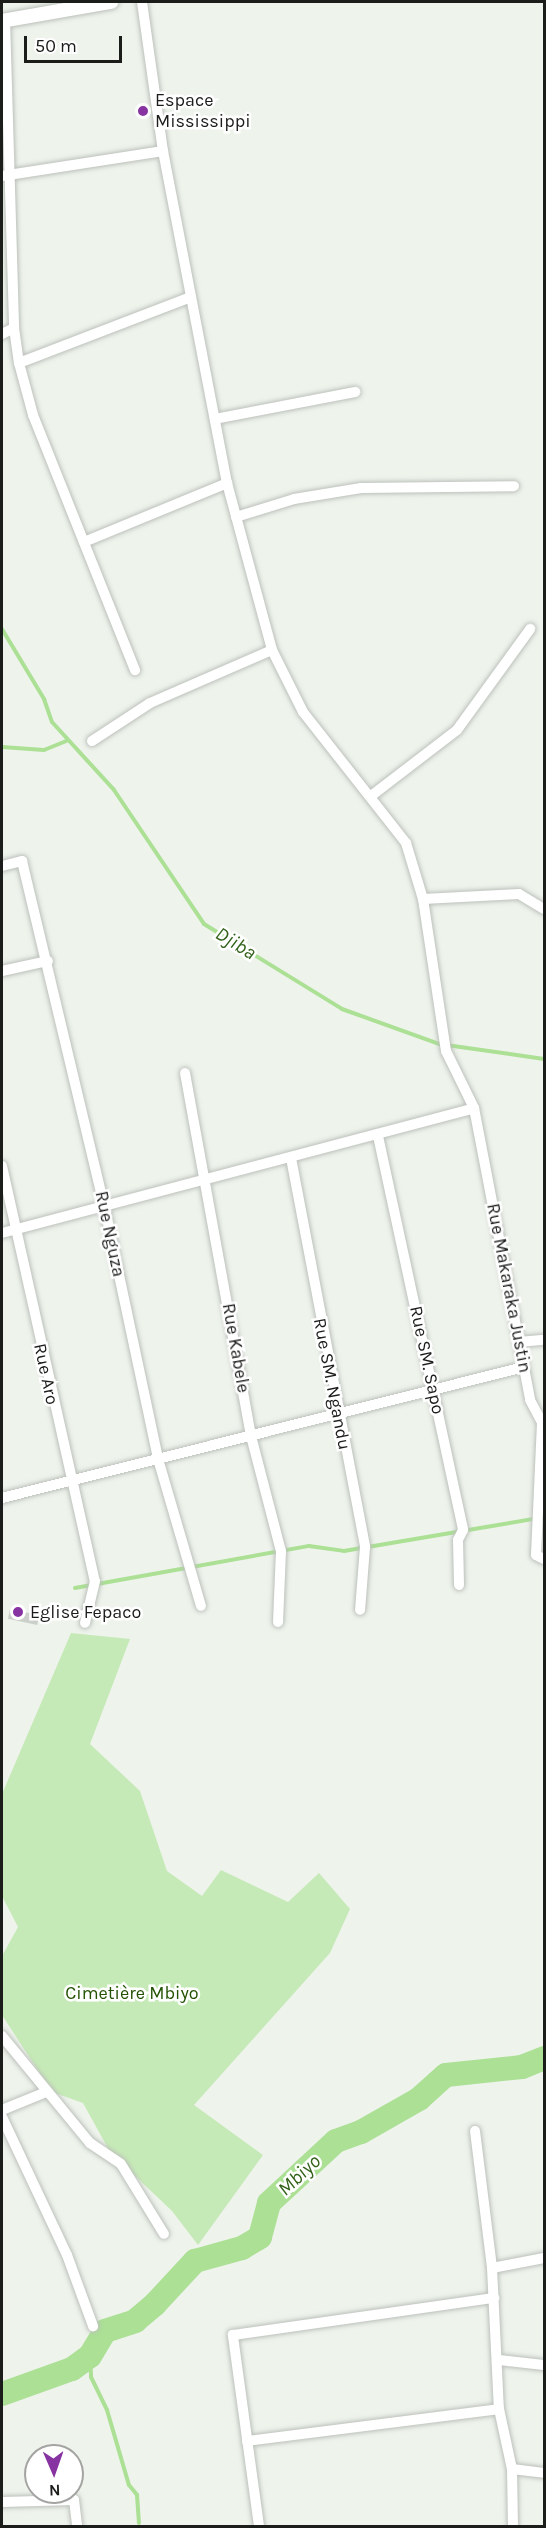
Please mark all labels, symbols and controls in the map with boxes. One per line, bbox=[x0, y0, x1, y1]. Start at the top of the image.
scale bar bbox=[27, 24, 124, 62]
text: 50 m bbox=[35, 35, 77, 57]
place label: Espace Mississippi bbox=[155, 90, 251, 132]
marker: Espace Mississippi bbox=[136, 104, 150, 118]
water label: Djiba bbox=[211, 921, 261, 965]
street label: Rue Nguza bbox=[90, 1189, 130, 1279]
street label: Rue Makaraka Justin bbox=[482, 1202, 536, 1374]
street label: Rue Kabele bbox=[218, 1302, 254, 1394]
street label: Rue SM. Sapo bbox=[405, 1304, 449, 1416]
street label: Rue SM. Ngandu bbox=[309, 1316, 355, 1452]
street label: Rue Aro bbox=[29, 1341, 63, 1407]
place label: Eglise Fepaco bbox=[30, 1601, 141, 1623]
marker: Eglise Fepaco bbox=[11, 1605, 25, 1619]
park label: Cimetière Mbiyo bbox=[65, 1982, 199, 2004]
water label: Mbiyo bbox=[273, 2149, 325, 2201]
north arrow bbox=[24, 2444, 84, 2504]
text: N bbox=[49, 2481, 61, 2500]

